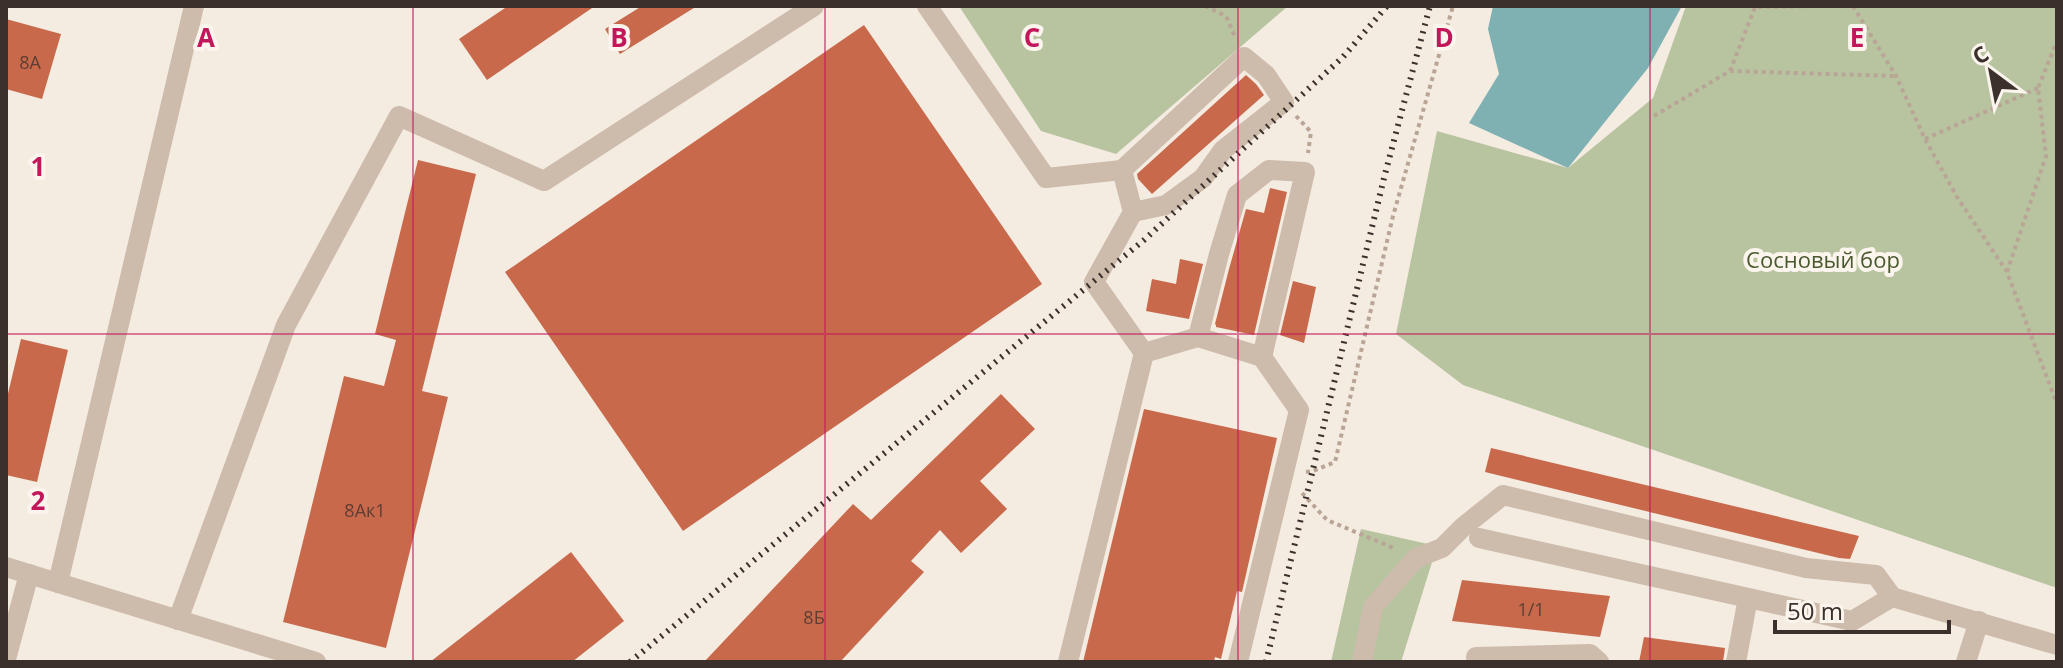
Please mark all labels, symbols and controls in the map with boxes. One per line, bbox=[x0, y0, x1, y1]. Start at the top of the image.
text: A bbox=[197, 19, 215, 55]
text: B bbox=[610, 19, 628, 55]
text: C bbox=[1024, 19, 1040, 55]
text: D bbox=[1434, 19, 1454, 55]
text: E bbox=[1850, 19, 1864, 55]
north arrow bbox=[1951, 32, 2031, 112]
text: С bbox=[1966, 38, 1994, 71]
house number: 8А bbox=[19, 50, 41, 74]
text: 1 bbox=[31, 148, 45, 184]
park label: Сосновый бор bbox=[1746, 244, 1900, 274]
text: 2 bbox=[31, 482, 46, 518]
house number: 8Ак1 bbox=[344, 498, 386, 522]
scale bar bbox=[1775, 584, 1949, 634]
text: 50 m bbox=[1787, 594, 1843, 627]
house number: 1/1 bbox=[1517, 597, 1545, 621]
house number: 8Б bbox=[803, 605, 825, 629]

